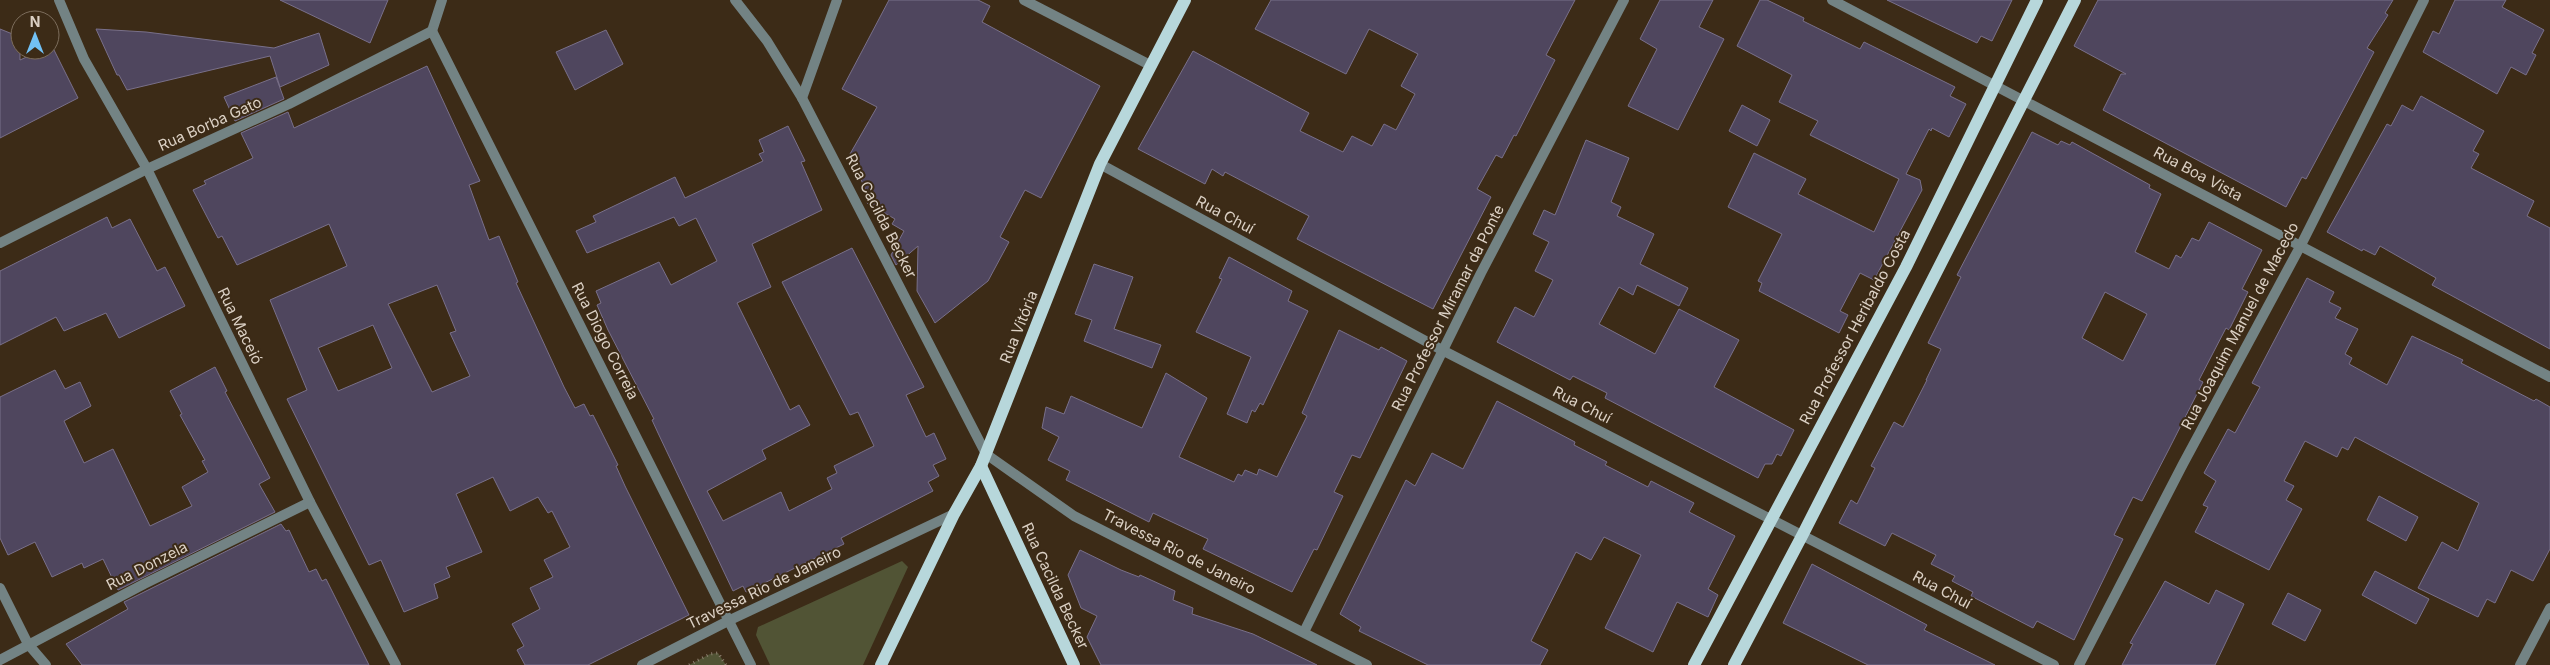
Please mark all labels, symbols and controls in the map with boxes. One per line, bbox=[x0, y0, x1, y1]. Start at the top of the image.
north arrow bbox=[10, 10, 60, 60]
text: N bbox=[30, 13, 40, 30]
street label: Rua Borba Gato bbox=[155, 92, 264, 155]
street label: Rua Boa Vista bbox=[2150, 142, 2246, 205]
street label: Rua Cacilda Becker bbox=[842, 150, 921, 282]
street label: Rua Chuí bbox=[1193, 191, 1258, 238]
street label: Rua Professor Miramar da Ponte bbox=[1387, 201, 1508, 414]
street label: Rua Joaquim Manuel de Macedo bbox=[2177, 219, 2302, 433]
street label: Rua Professor Heribaldo Costa bbox=[1795, 226, 1914, 428]
street label: Rua Diogo Correia bbox=[568, 279, 643, 403]
street label: Rua Maceió bbox=[214, 284, 267, 367]
street label: Rua Vitória bbox=[995, 288, 1042, 366]
street label: Rua Chuí bbox=[1550, 382, 1615, 428]
street label: Travessa Rio de Janeiro bbox=[1099, 505, 1259, 598]
street label: Rua Cacilda Becker bbox=[1018, 519, 1093, 652]
street label: Rua Donzela bbox=[103, 537, 191, 594]
street label: Travessa Rio de Janeiro bbox=[684, 542, 844, 633]
street label: Rua Chuí bbox=[1910, 566, 1975, 613]

